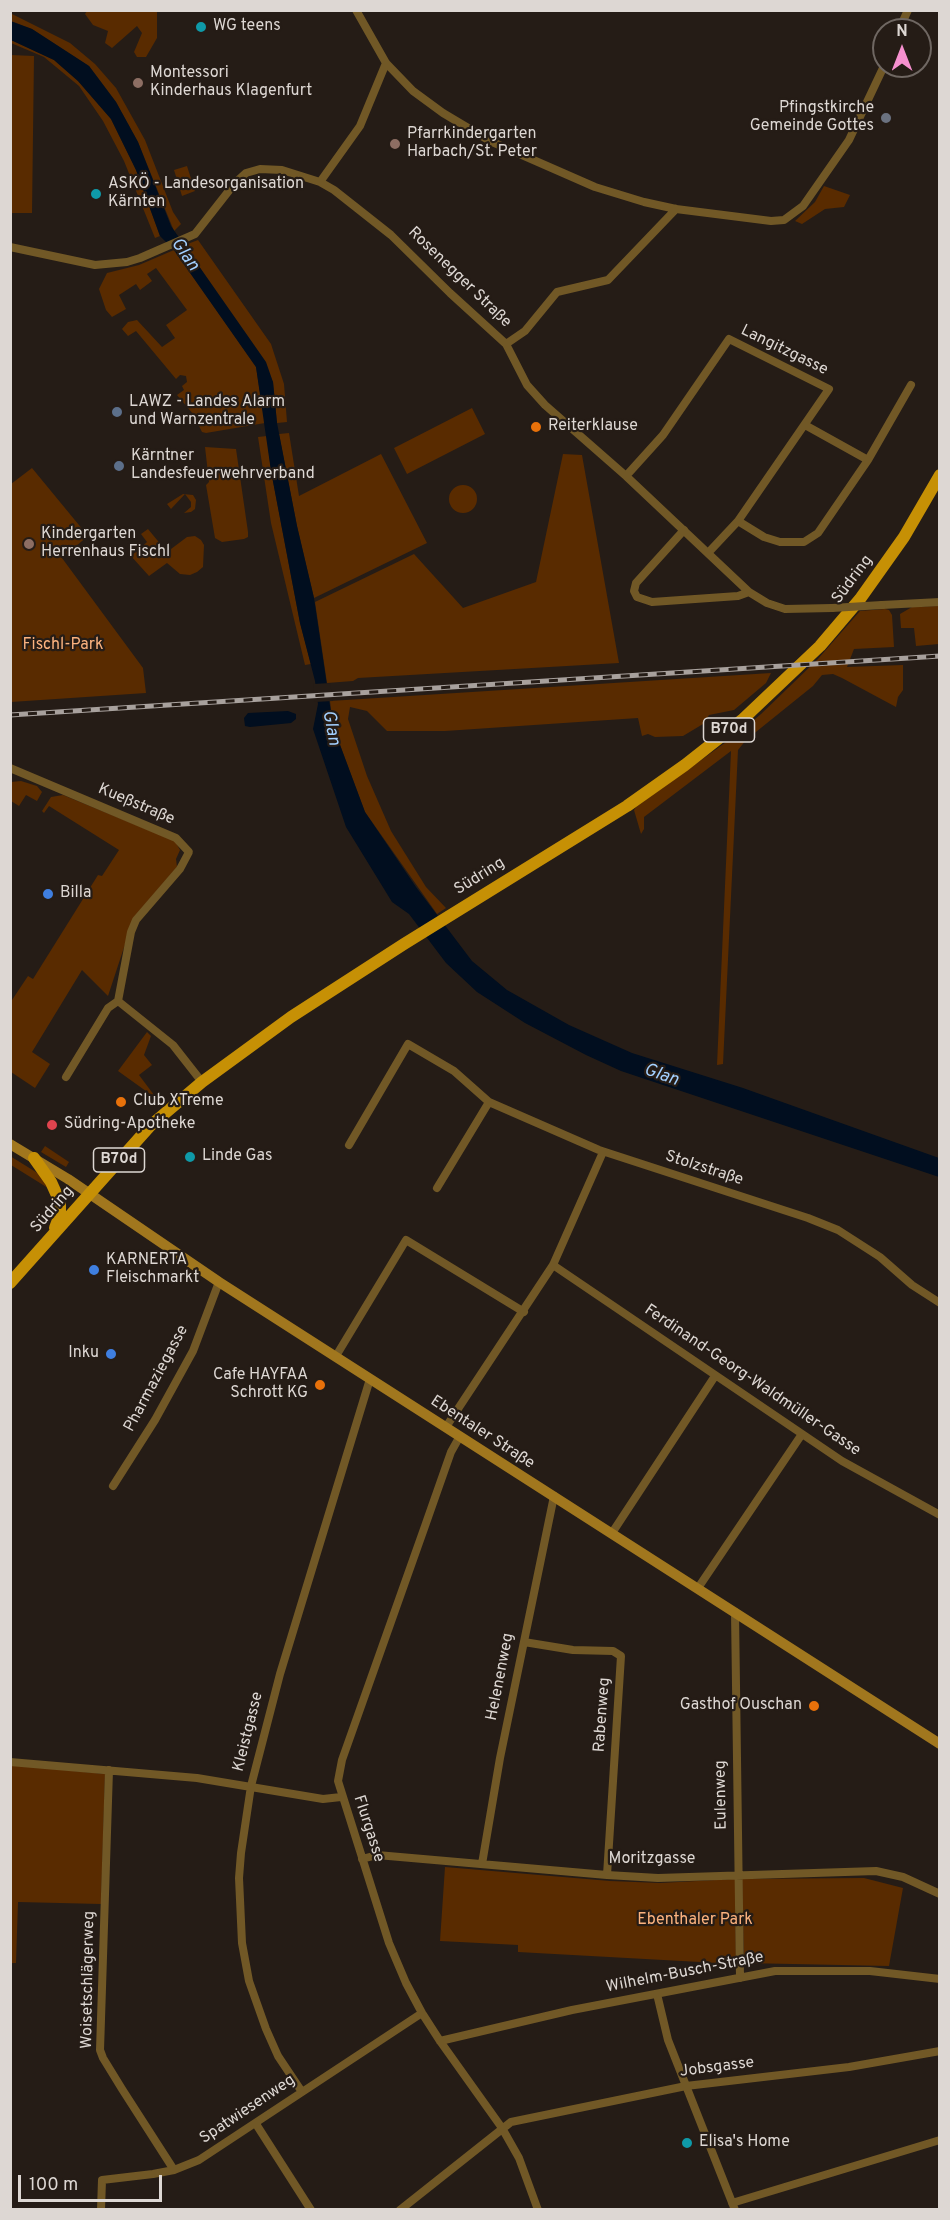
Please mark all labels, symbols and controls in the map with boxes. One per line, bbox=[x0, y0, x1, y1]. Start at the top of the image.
place label: WG teens bbox=[213, 17, 281, 37]
north arrow bbox=[872, 18, 932, 78]
marker: WG teens bbox=[194, 20, 208, 34]
text: N bbox=[896, 22, 908, 42]
place label: Montessori Kinderhaus Klagenfurt bbox=[150, 64, 312, 102]
marker: Montessori Kinderhaus Klagenfurt bbox=[131, 76, 145, 90]
place label: Pfingstkirche Gemeinde Gottes bbox=[750, 99, 874, 137]
marker: Pfingstkirche Gemeinde Gottes bbox=[879, 111, 893, 125]
place label: Pfarrkindergarten Harbach/St. Peter bbox=[407, 125, 537, 163]
marker: Pfarrkindergarten Harbach/St. Peter bbox=[388, 137, 402, 151]
place label: ASKÖ - Landesorganisation Kärnten bbox=[108, 175, 304, 213]
marker: ASKÖ - Landesorganisation Kärnten bbox=[89, 187, 103, 201]
street label: Rosenegger Straße bbox=[403, 224, 515, 332]
water label: Glan bbox=[165, 234, 203, 276]
street label: Langitzgasse bbox=[737, 322, 831, 380]
place label: LAWZ - Landes Alarm und Warnzentrale bbox=[129, 393, 285, 431]
marker: LAWZ - Landes Alarm und Warnzentrale bbox=[110, 405, 124, 419]
place label: Reiterklause bbox=[548, 417, 638, 437]
marker: Reiterklause bbox=[529, 420, 543, 434]
place label: Kärntner Landesfeuerwehrverband bbox=[131, 447, 315, 485]
marker: Kärntner Landesfeuerwehrverband bbox=[112, 459, 126, 473]
place label: Kindergarten Herrenhaus Fischl bbox=[41, 525, 170, 563]
marker: Kindergarten Herrenhaus Fischl bbox=[22, 537, 36, 551]
street label: Südring bbox=[828, 552, 878, 608]
park label: Fischl-Park bbox=[23, 636, 103, 656]
water label: Glan bbox=[316, 709, 344, 747]
road number: B70d bbox=[704, 718, 754, 742]
street label: Kueßstraße bbox=[95, 780, 177, 830]
street label: Südring bbox=[451, 854, 509, 900]
place label: Billa bbox=[60, 884, 91, 904]
marker: Billa bbox=[41, 887, 55, 901]
water label: Glan bbox=[641, 1060, 681, 1092]
place label: Club XTreme bbox=[133, 1092, 224, 1112]
marker: Club XTreme bbox=[114, 1095, 128, 1109]
place label: Südring-Apotheke bbox=[64, 1115, 195, 1135]
marker: Südring-Apotheke bbox=[45, 1118, 59, 1132]
place label: Linde Gas bbox=[202, 1147, 273, 1167]
street label: Stolzstraße bbox=[663, 1147, 745, 1191]
road number: B70d bbox=[94, 1148, 144, 1172]
marker: Linde Gas bbox=[183, 1150, 197, 1164]
street label: Südring bbox=[27, 1183, 79, 1237]
place label: KARNERTA Fleischmarkt bbox=[106, 1251, 199, 1289]
marker: KARNERTA Fleischmarkt bbox=[87, 1263, 101, 1277]
street label: Ferdinand-Georg-Waldmüller-Gasse bbox=[640, 1301, 864, 1461]
street label: Pharmaziegasse bbox=[121, 1322, 193, 1436]
place label: Inku bbox=[68, 1344, 99, 1364]
marker: Inku bbox=[104, 1347, 118, 1361]
place label: Cafe HAYFAA Schrott KG bbox=[213, 1366, 308, 1404]
marker: Cafe HAYFAA Schrott KG bbox=[313, 1378, 327, 1392]
street label: Ebentaler Straße bbox=[426, 1392, 538, 1474]
street label: Helenenweg bbox=[483, 1632, 519, 1722]
street label: Rabenweg bbox=[591, 1677, 615, 1753]
street label: Kleistgasse bbox=[230, 1690, 268, 1774]
place label: Gasthof Ouschan bbox=[680, 1696, 802, 1716]
marker: Gasthof Ouschan bbox=[807, 1699, 821, 1713]
street label: Eulenweg bbox=[712, 1760, 732, 1830]
street label: Flurgasse bbox=[348, 1793, 388, 1865]
street label: Moritzgasse bbox=[609, 1850, 695, 1870]
street label: Woisetschlägerweg bbox=[78, 1911, 100, 2049]
park label: Ebenthaler Park bbox=[637, 1911, 753, 1931]
street label: Wilhelm-Busch-Straße bbox=[605, 1948, 765, 1998]
street label: Jobsgasse bbox=[679, 2054, 755, 2082]
street label: Spatwiesenweg bbox=[197, 2071, 299, 2149]
place label: Elisa's Home bbox=[699, 2133, 790, 2153]
marker: Elisa's Home bbox=[680, 2136, 694, 2150]
scale bar bbox=[21, 2163, 165, 2201]
text: 100 m bbox=[29, 2174, 78, 2197]

